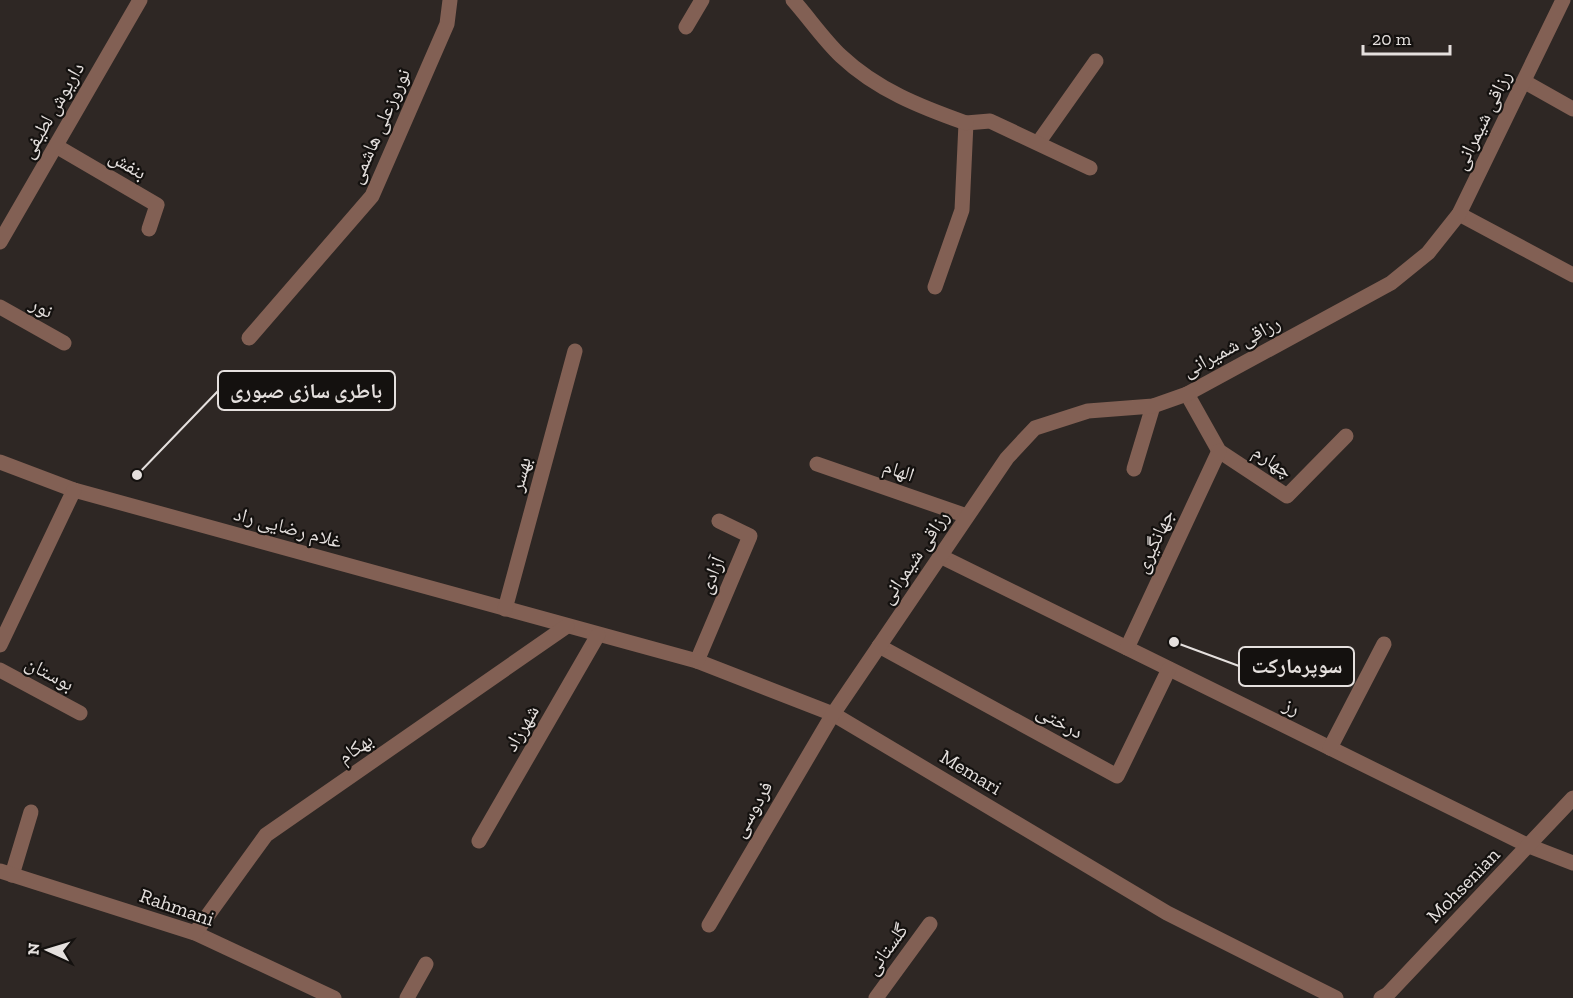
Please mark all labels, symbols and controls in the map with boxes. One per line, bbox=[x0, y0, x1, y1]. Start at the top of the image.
scale bar bbox=[1363, 18, 1450, 56]
text: 20 m bbox=[1372, 28, 1412, 50]
street label: داریوش لطیفی bbox=[15, 58, 89, 162]
street label: نوروزعلی هاشمی bbox=[343, 65, 415, 187]
street label: رزاقی شیمرانی bbox=[1448, 66, 1516, 174]
street label: بنفش bbox=[105, 144, 151, 184]
street label: نور bbox=[25, 291, 58, 323]
street label: رزاقی شمیرانی bbox=[1178, 310, 1284, 382]
callout: باطری سازی صبوری bbox=[218, 371, 395, 410]
text: باطری سازی صبوری bbox=[230, 378, 382, 403]
street label: چهارم bbox=[1247, 439, 1298, 485]
street label: بهسر bbox=[504, 454, 536, 495]
street label: الهام bbox=[880, 454, 918, 488]
street label: غلام رضایی راد bbox=[231, 501, 345, 555]
street label: جهانگیری bbox=[1129, 505, 1179, 577]
street label: رزاقی شیمرانی bbox=[874, 506, 954, 608]
street label: آزادی bbox=[693, 552, 730, 597]
callout: سوپرمارکت bbox=[1239, 647, 1354, 686]
street label: بوستان bbox=[21, 650, 79, 696]
text: سوپرمارکت bbox=[1252, 653, 1342, 678]
street label: رز bbox=[1279, 691, 1304, 720]
street label: درختی bbox=[1032, 698, 1088, 744]
street label: شهرزاد bbox=[498, 701, 544, 755]
street label: بهکام bbox=[333, 728, 378, 770]
street label: Memari bbox=[936, 744, 1006, 800]
street label: فردوسی bbox=[726, 777, 778, 841]
street label: Mohsenian bbox=[1421, 842, 1505, 927]
street label: Rahmani bbox=[137, 883, 218, 931]
street label: گلستانی bbox=[859, 918, 913, 980]
north arrow bbox=[18, 920, 78, 980]
text: N bbox=[24, 942, 43, 956]

